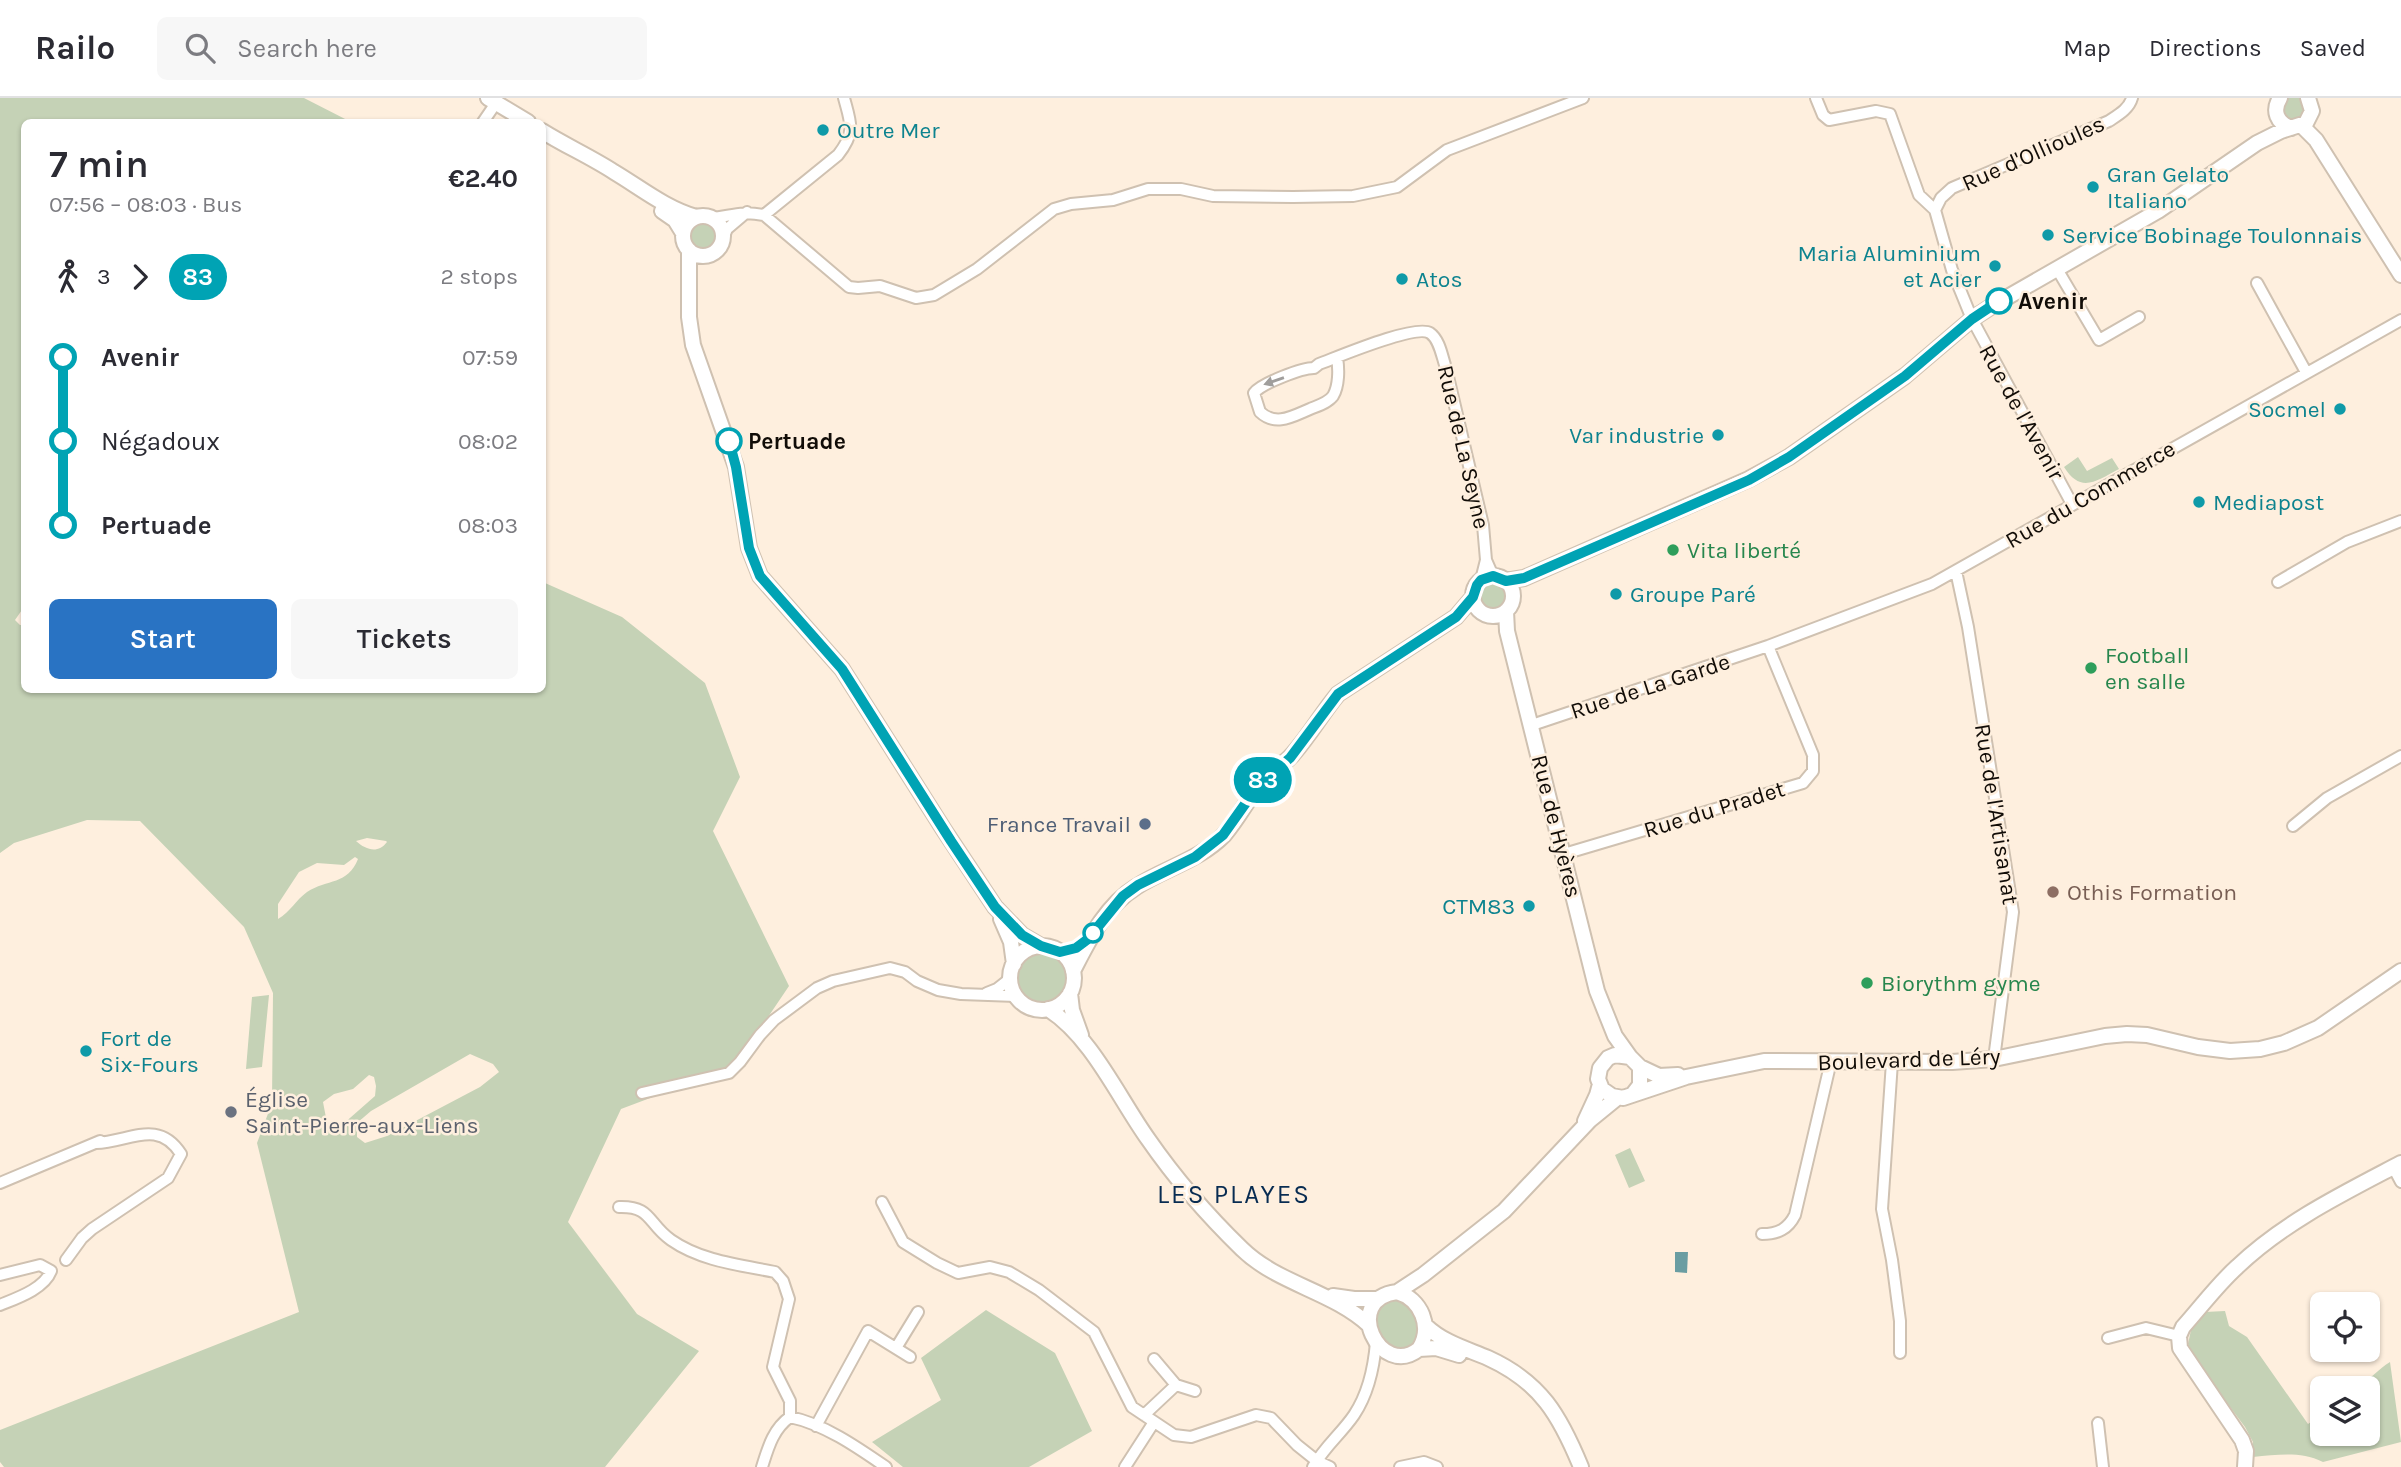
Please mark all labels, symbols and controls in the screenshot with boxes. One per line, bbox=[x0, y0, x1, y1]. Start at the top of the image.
search box bbox=[157, 17, 647, 80]
text: Railo bbox=[35, 29, 115, 67]
icon: search bbox=[181, 29, 219, 67]
text: Search here bbox=[237, 33, 377, 64]
text: Map bbox=[2063, 34, 2111, 62]
text: Directions bbox=[2149, 34, 2262, 62]
text: Saved bbox=[2300, 34, 2366, 62]
street label: Rue d'Ollioules bbox=[1958, 110, 2109, 197]
place label: Outre Mer bbox=[837, 117, 940, 144]
marker: Outre Mer bbox=[815, 122, 831, 138]
text: 7 min bbox=[49, 142, 149, 187]
place label: Gran Gelato Italiano bbox=[2107, 161, 2229, 214]
text: €2.40 bbox=[448, 163, 518, 194]
marker: Gran Gelato Italiano bbox=[2085, 179, 2101, 195]
text: 07:56 – 08:03 · Bus bbox=[49, 191, 242, 218]
place label: Service Bobinage Toulonnais bbox=[2062, 222, 2362, 249]
marker: Service Bobinage Toulonnais bbox=[2040, 227, 2056, 243]
place label: Maria Aluminium et Acier bbox=[1797, 240, 1982, 293]
icon: walk bbox=[49, 258, 87, 296]
icon: forward bbox=[121, 258, 159, 296]
marker: Maria Aluminium et Acier bbox=[1987, 258, 2003, 274]
text: 3 bbox=[97, 263, 111, 290]
text: 83 bbox=[183, 263, 213, 291]
text: 2 stops bbox=[440, 263, 518, 290]
place label: Atos bbox=[1416, 266, 1463, 293]
marker: Atos bbox=[1394, 271, 1410, 287]
marker: Avenir bbox=[1986, 288, 2012, 314]
place label: Avenir bbox=[2018, 288, 2087, 315]
street label: Rue de l'Avenir bbox=[1973, 340, 2070, 485]
text: Avenir bbox=[101, 342, 179, 373]
text: 07:59 bbox=[462, 344, 518, 371]
street label: Rue de La Seyne bbox=[1432, 363, 1495, 532]
one-way arrow bbox=[1264, 376, 1285, 387]
place label: Socmel bbox=[2248, 396, 2326, 423]
marker: Socmel bbox=[2332, 401, 2348, 417]
place label: Var industrie bbox=[1569, 422, 1704, 449]
text: Négadoux bbox=[101, 426, 220, 457]
marker: Var industrie bbox=[1710, 427, 1726, 443]
text: 08:02 bbox=[458, 428, 518, 455]
marker: Pertuade bbox=[716, 428, 742, 454]
place label: Pertuade bbox=[748, 428, 846, 455]
street label: Rue du Commerce bbox=[2000, 435, 2180, 554]
place label: Mediapost bbox=[2213, 489, 2325, 516]
marker: Mediapost bbox=[2191, 494, 2207, 510]
text: Pertuade bbox=[101, 510, 212, 541]
text: 08:03 bbox=[458, 512, 518, 539]
place label: Vita liberté bbox=[1687, 537, 1801, 564]
marker: Vita liberté bbox=[1665, 542, 1681, 558]
place label: Groupe Paré bbox=[1630, 581, 1756, 608]
marker: Groupe Paré bbox=[1608, 586, 1624, 602]
button: Start bbox=[49, 599, 277, 679]
button: Tickets bbox=[291, 599, 518, 679]
place label: Football en salle bbox=[2105, 642, 2189, 695]
street label: Rue de La Garde bbox=[1567, 648, 1733, 725]
marker: Football en salle bbox=[2083, 660, 2099, 676]
street label: Rue de l'Artisanat bbox=[1969, 722, 2024, 907]
street label: Rue de Hyères bbox=[1526, 752, 1587, 900]
line badge: 83 bbox=[1232, 757, 1294, 803]
text: 83 bbox=[1248, 766, 1278, 794]
street label: Rue du Pradet bbox=[1640, 775, 1788, 844]
place label: France Travail bbox=[987, 811, 1131, 838]
marker: France Travail bbox=[1137, 816, 1153, 832]
place label: Othis Formation bbox=[2067, 879, 2237, 906]
marker: Othis Formation bbox=[2045, 884, 2061, 900]
place label: CTM83 bbox=[1442, 893, 1515, 920]
marker: CTM83 bbox=[1521, 898, 1537, 914]
unlabelled marker bbox=[1083, 923, 1103, 943]
place label: Biorythm gyme bbox=[1881, 970, 2041, 997]
marker: Biorythm gyme bbox=[1859, 975, 1875, 991]
place label: Fort de Six-Fours bbox=[100, 1025, 199, 1078]
marker: Fort de Six-Fours bbox=[78, 1043, 94, 1059]
street label: Boulevard de Léry bbox=[1817, 1043, 2001, 1076]
place label: Église Saint-Pierre-aux-Liens bbox=[245, 1086, 479, 1139]
marker: Église Saint-Pierre-aux-Liens bbox=[223, 1104, 239, 1120]
district label: LES PLAYES bbox=[1157, 1179, 1311, 1210]
map controls bbox=[2310, 1292, 2380, 1446]
button: locate bbox=[2310, 1292, 2380, 1362]
button: layers bbox=[2310, 1376, 2380, 1446]

